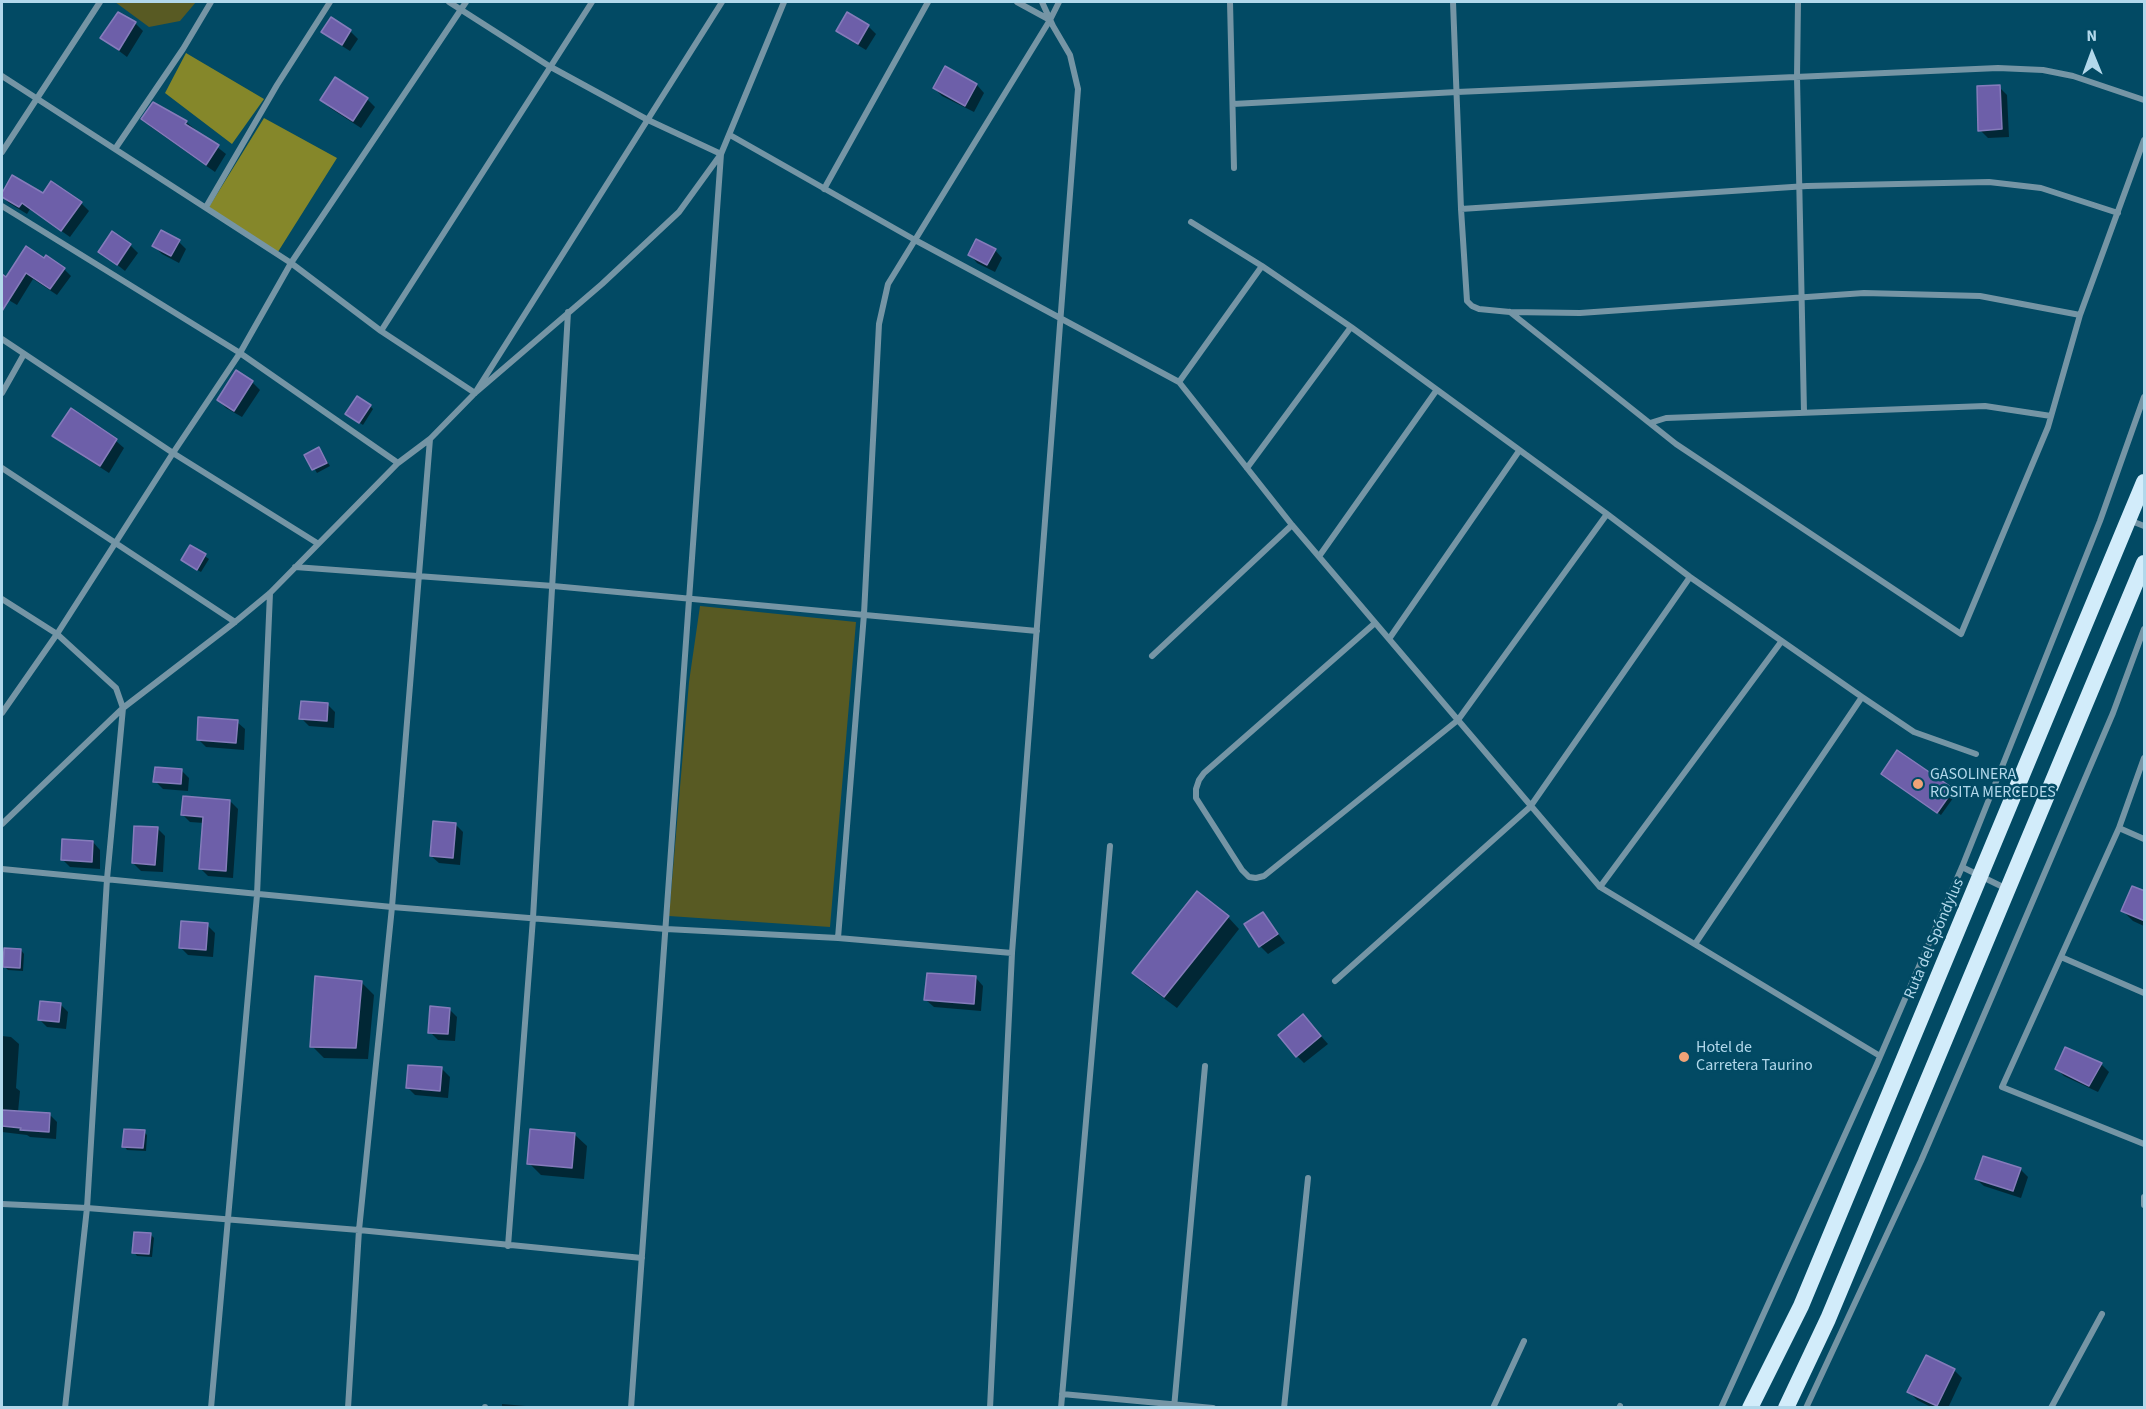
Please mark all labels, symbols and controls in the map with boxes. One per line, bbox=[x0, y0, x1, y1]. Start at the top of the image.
north arrow bbox=[2062, 24, 2122, 84]
text: N bbox=[2086, 25, 2097, 47]
place label: GASOLINERA ROSITA MERCEDES bbox=[1930, 765, 2056, 803]
marker: GASOLINERA ROSITA MERCEDES bbox=[1911, 777, 1925, 791]
street label: Ruta del Spóndylus bbox=[1901, 876, 1969, 1002]
place label: Hotel de Carretera Taurino bbox=[1696, 1038, 1813, 1076]
marker: Hotel de Carretera Taurino bbox=[1677, 1050, 1691, 1064]

